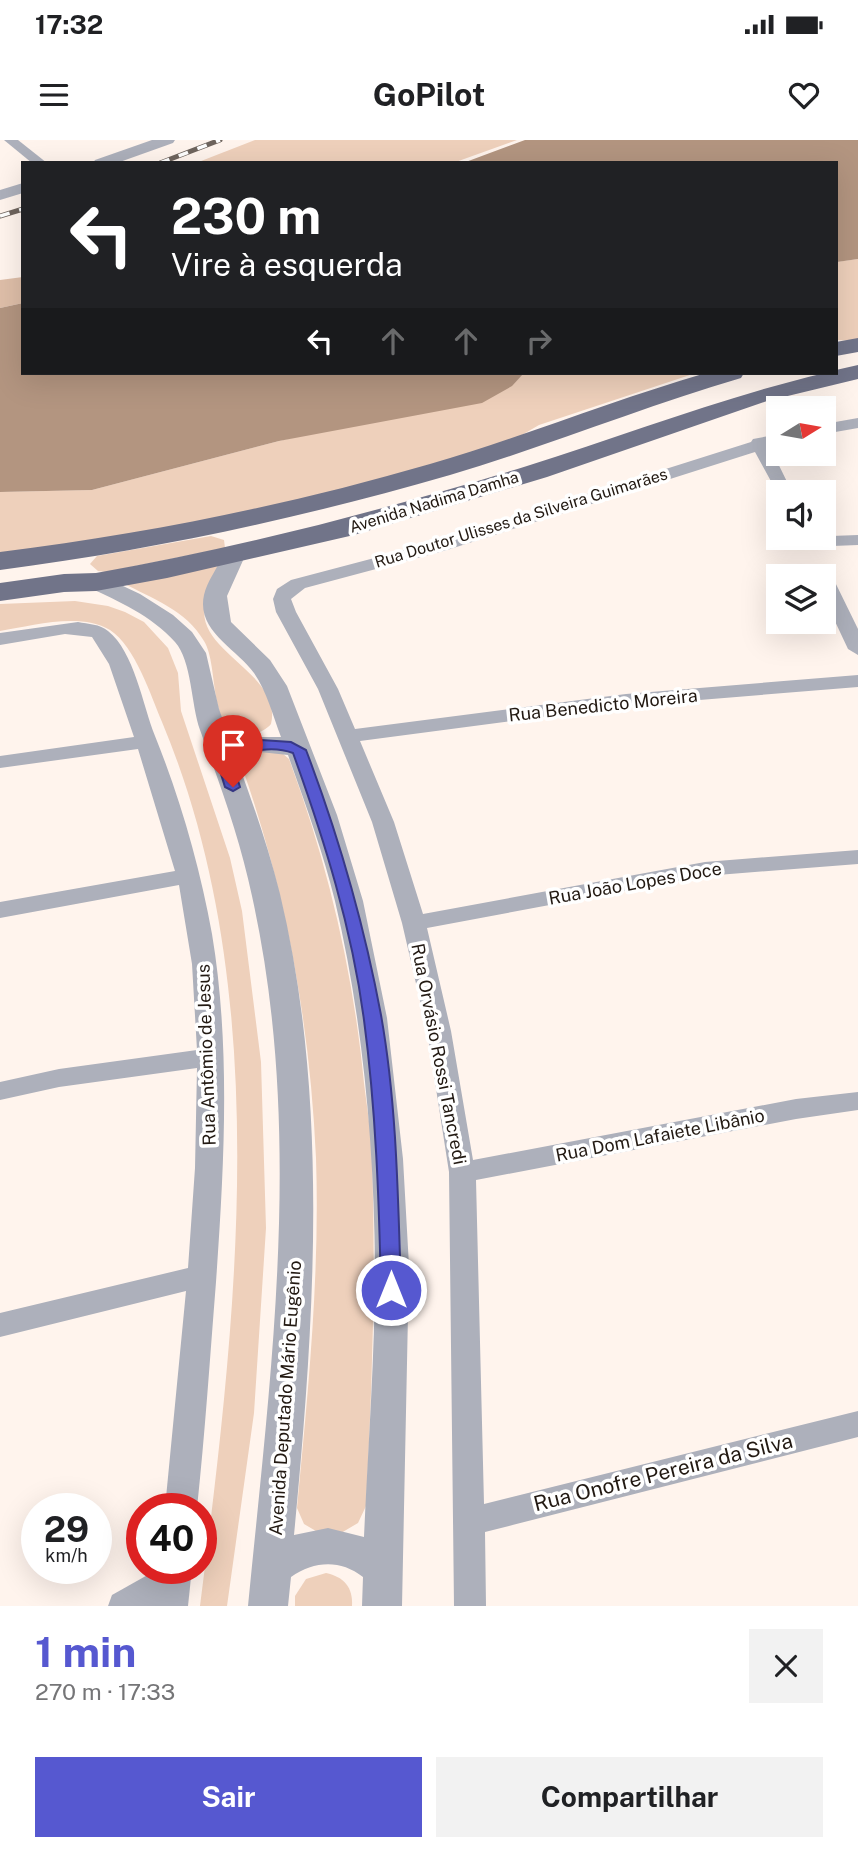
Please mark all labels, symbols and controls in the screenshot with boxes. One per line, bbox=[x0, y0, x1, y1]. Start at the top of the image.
text: 17:32 bbox=[35, 9, 103, 40]
icon: menu bbox=[35, 76, 73, 114]
text: GoPilot bbox=[373, 76, 485, 113]
icon: heart bbox=[785, 76, 823, 114]
text: 230 m bbox=[171, 187, 321, 245]
icon: left bbox=[56, 189, 147, 280]
text: Vire à esquerda bbox=[171, 246, 403, 283]
icon: left bbox=[301, 322, 339, 360]
icon: ahead bbox=[374, 322, 412, 360]
icon: ahead bbox=[447, 322, 485, 360]
icon: right bbox=[520, 322, 558, 360]
north arrow bbox=[766, 396, 836, 466]
map controls bbox=[766, 396, 836, 634]
street label: Rua Doutor Ulisses da Silveira Guimarães bbox=[372, 464, 670, 572]
street label: Avenida Nadima Damha bbox=[347, 467, 521, 537]
button: sound bbox=[766, 480, 836, 550]
button: layers bbox=[766, 564, 836, 634]
street label: Rua Benedicto Moreira bbox=[507, 685, 699, 725]
pin bbox=[203, 715, 263, 787]
icon: arrive bbox=[214, 726, 252, 764]
street label: Rua João Lopes Doce bbox=[547, 857, 723, 909]
street label: Rua Orvásio Rossi Tancredi bbox=[407, 942, 471, 1166]
street label: Rua Antômio de Jesus bbox=[192, 964, 220, 1146]
street label: Rua Dom Lafaiete Libânio bbox=[554, 1104, 766, 1166]
position arrow bbox=[354, 1253, 428, 1327]
street label: Avenida Deputado Mário Eugênio bbox=[265, 1260, 305, 1536]
street label: Rua Onofre Pereira da Silva bbox=[531, 1428, 795, 1516]
speed limit sign: 40 bbox=[126, 1493, 217, 1584]
text: 29 bbox=[44, 1509, 89, 1550]
text: km/h bbox=[45, 1545, 88, 1566]
text: 1 min bbox=[35, 1627, 136, 1676]
button: close bbox=[749, 1629, 823, 1703]
text: 270 m · 17:33 bbox=[35, 1678, 175, 1705]
button: Sair bbox=[35, 1757, 422, 1837]
button: Compartilhar bbox=[436, 1757, 823, 1837]

